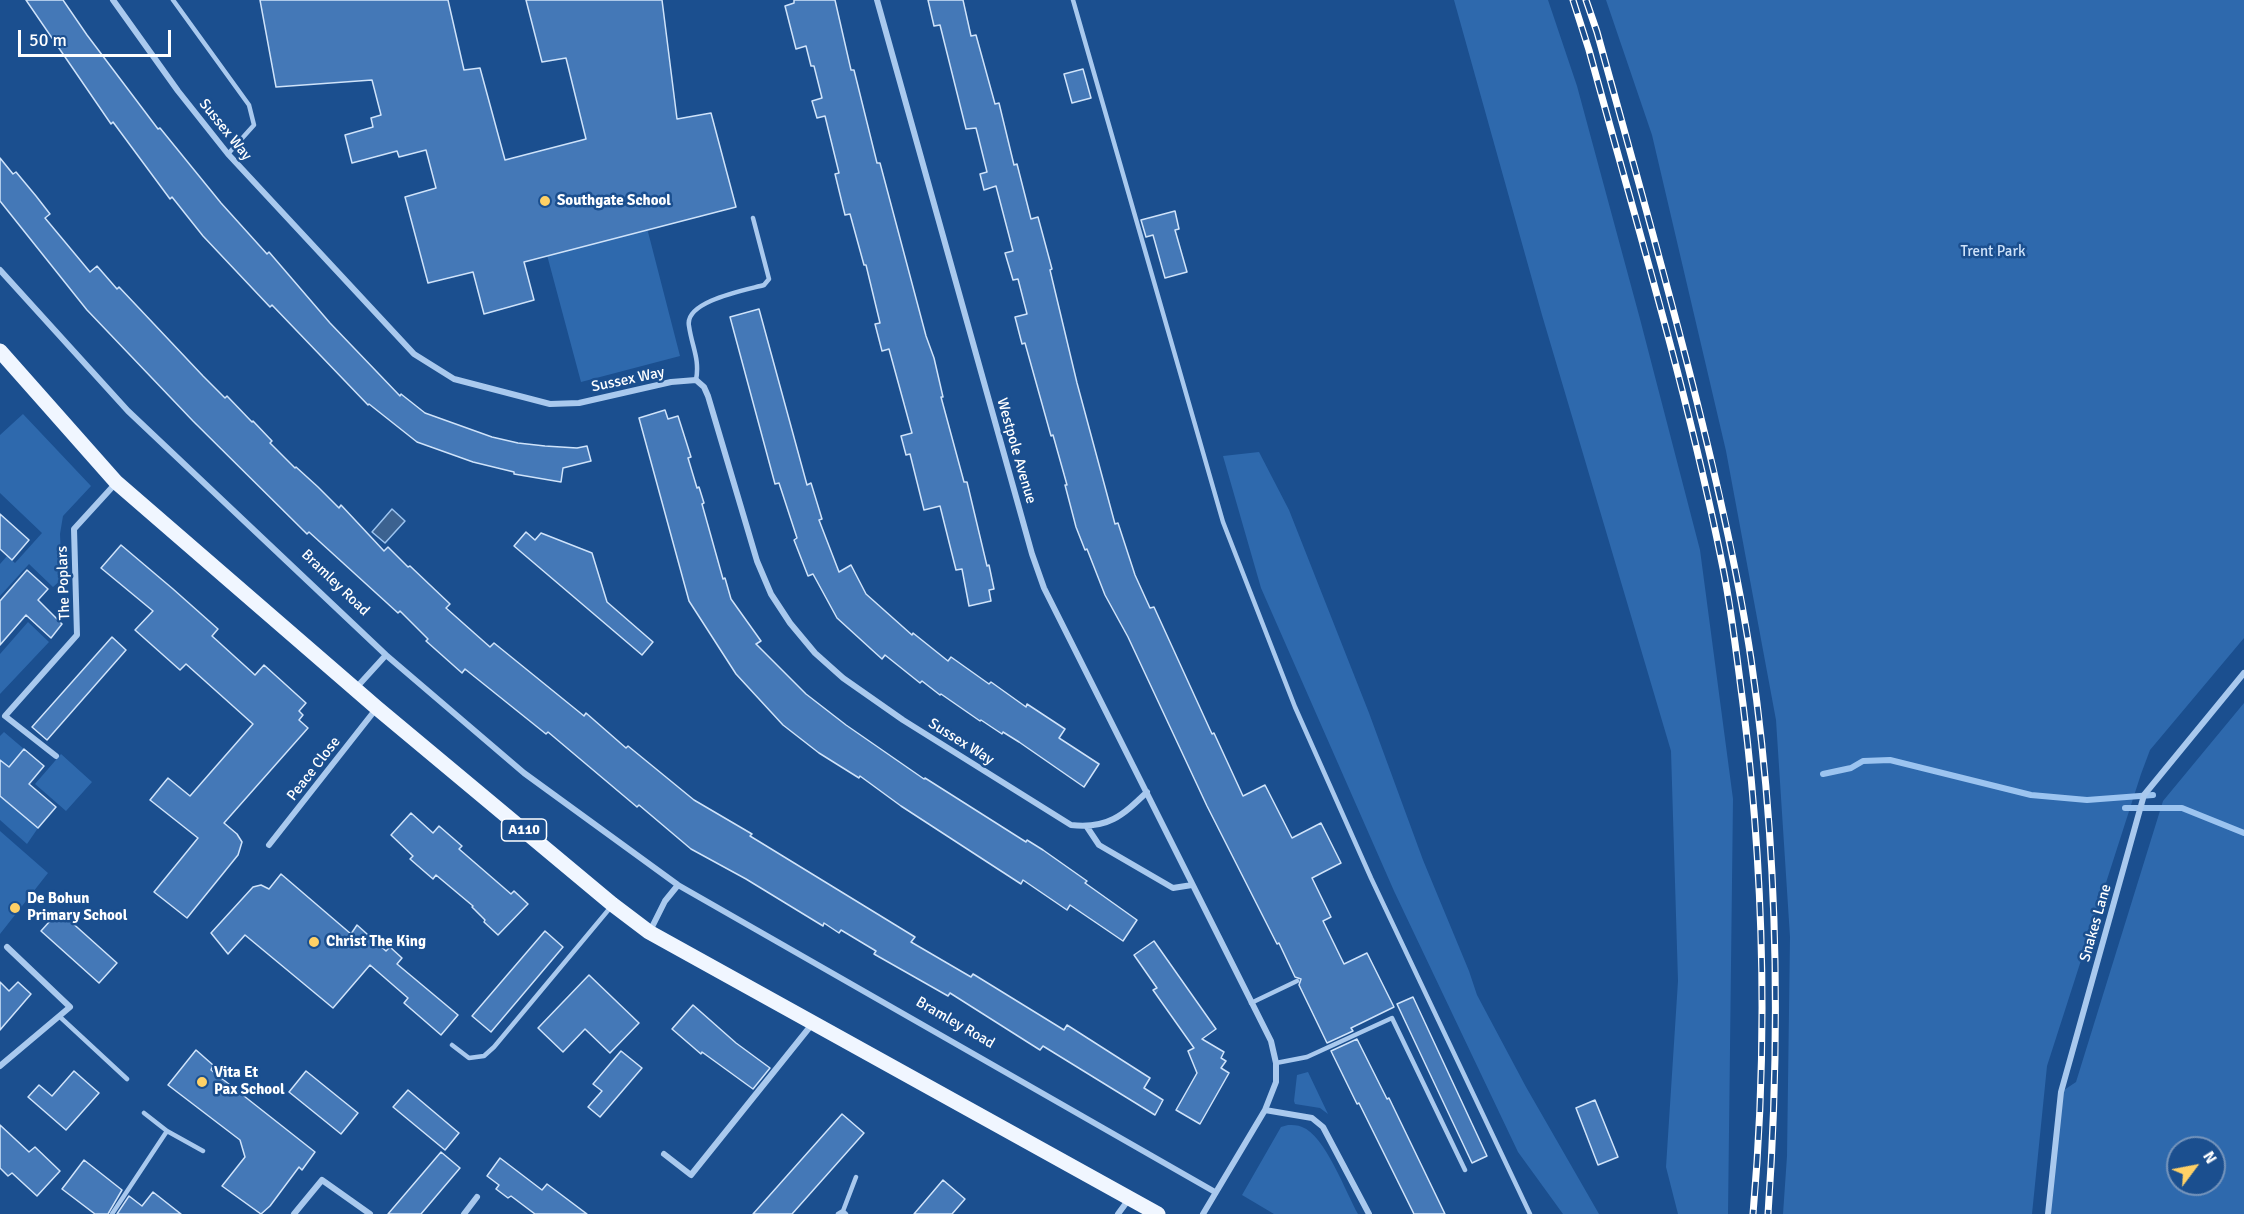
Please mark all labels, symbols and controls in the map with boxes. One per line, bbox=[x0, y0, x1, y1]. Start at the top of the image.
scale bar bbox=[21, 18, 174, 56]
text: 50 m bbox=[29, 29, 67, 51]
street label: Sussex Way bbox=[195, 96, 255, 164]
place label: Southgate School bbox=[557, 192, 671, 210]
marker: Southgate School bbox=[538, 194, 552, 208]
park label: Trent Park bbox=[1961, 243, 2025, 261]
street label: Sussex Way bbox=[590, 364, 666, 396]
street label: Westpole Avenue bbox=[992, 396, 1040, 506]
street label: The Poplars bbox=[54, 546, 74, 620]
street label: Bramley Road bbox=[297, 546, 373, 620]
street label: Sussex Way bbox=[925, 715, 997, 769]
street label: Peace Close bbox=[283, 733, 345, 805]
road number: A110 bbox=[502, 819, 546, 841]
street label: Snakes Lane bbox=[2076, 882, 2116, 964]
place label: De Bohun Primary School bbox=[27, 890, 127, 925]
marker: De Bohun Primary School bbox=[8, 901, 22, 915]
place label: Christ The King bbox=[326, 933, 426, 951]
marker: Christ The King bbox=[307, 935, 321, 949]
street label: Bramley Road bbox=[912, 993, 998, 1053]
place label: Vita Et Pax School bbox=[214, 1064, 285, 1099]
marker: Vita Et Pax School bbox=[195, 1075, 209, 1089]
north arrow bbox=[2166, 1136, 2226, 1196]
text: N bbox=[2198, 1147, 2221, 1168]

